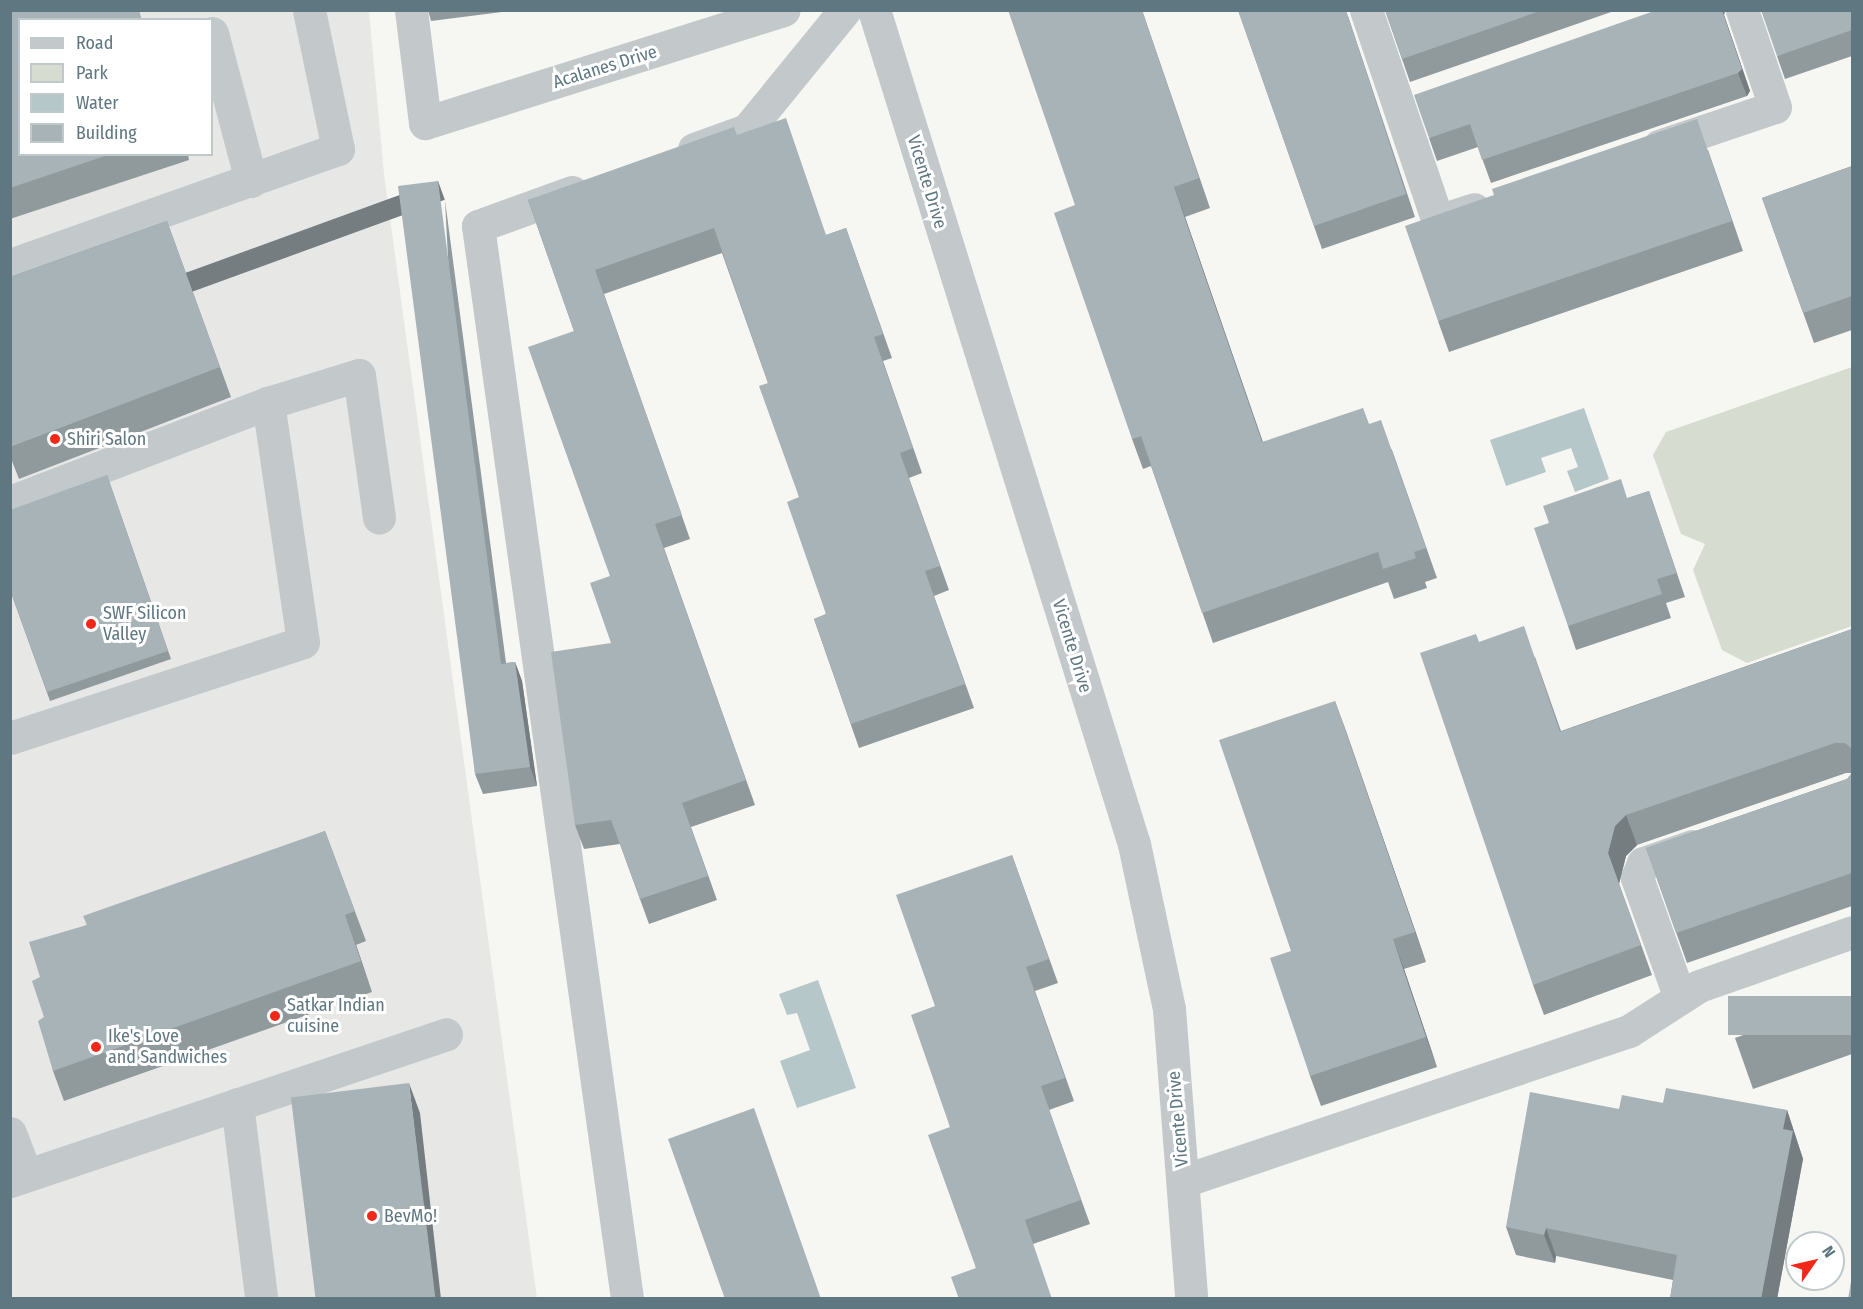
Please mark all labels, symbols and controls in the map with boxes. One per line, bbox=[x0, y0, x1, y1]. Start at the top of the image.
legend bbox=[18, 18, 213, 156]
text: Road bbox=[76, 32, 113, 54]
street label: Acalanes Drive bbox=[550, 41, 660, 93]
text: Park bbox=[76, 62, 108, 84]
text: Water bbox=[76, 92, 119, 114]
text: Building bbox=[76, 122, 137, 144]
street label: Vicente Drive bbox=[903, 133, 951, 231]
place label: Shiri Salon bbox=[67, 428, 146, 450]
marker: Shiri Salon bbox=[48, 432, 62, 446]
street label: Vicente Drive bbox=[1048, 597, 1096, 695]
place label: SWF Silicon Valley bbox=[103, 603, 186, 646]
marker: SWF Silicon Valley bbox=[84, 617, 98, 631]
place label: Satkar Indian cuisine bbox=[287, 995, 385, 1038]
marker: Satkar Indian cuisine bbox=[268, 1009, 282, 1023]
place label: Ike's Love and Sandwiches bbox=[108, 1026, 227, 1068]
marker: Ike's Love and Sandwiches bbox=[89, 1040, 103, 1054]
street label: Vicente Drive bbox=[1163, 1070, 1193, 1168]
place label: BevMo! bbox=[384, 1205, 437, 1227]
marker: BevMo! bbox=[365, 1209, 379, 1223]
north arrow bbox=[1785, 1231, 1845, 1291]
text: N bbox=[1818, 1242, 1839, 1261]

